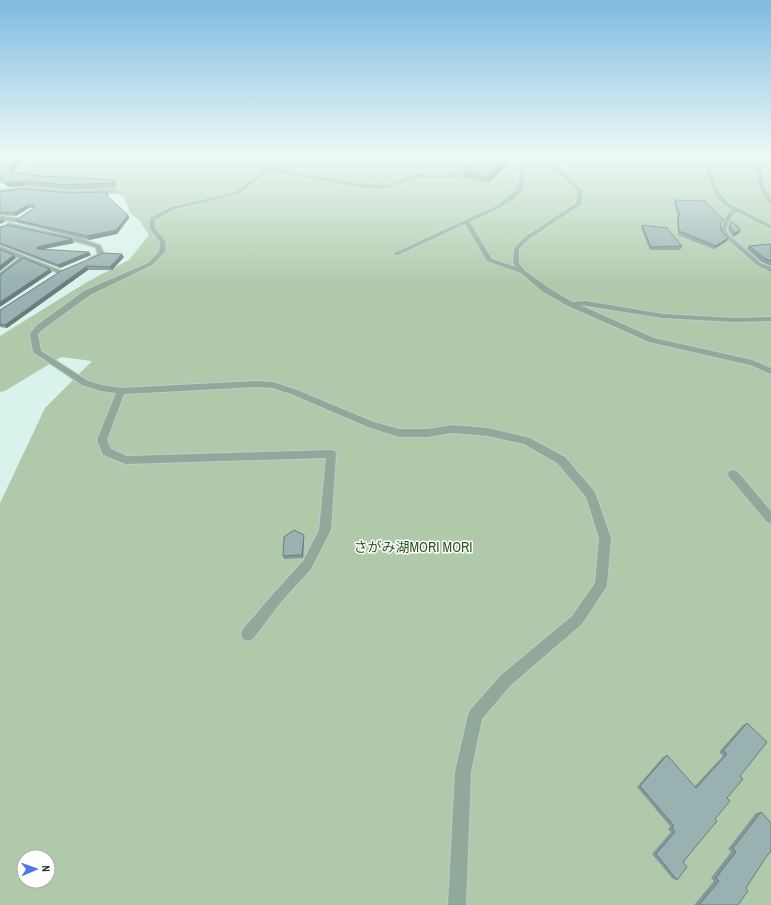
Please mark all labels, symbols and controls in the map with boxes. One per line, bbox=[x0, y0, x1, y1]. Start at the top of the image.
park label: さがみ湖MORI MORI bbox=[353, 538, 473, 556]
north arrow bbox=[16, 849, 56, 889]
text: N bbox=[39, 865, 53, 872]

